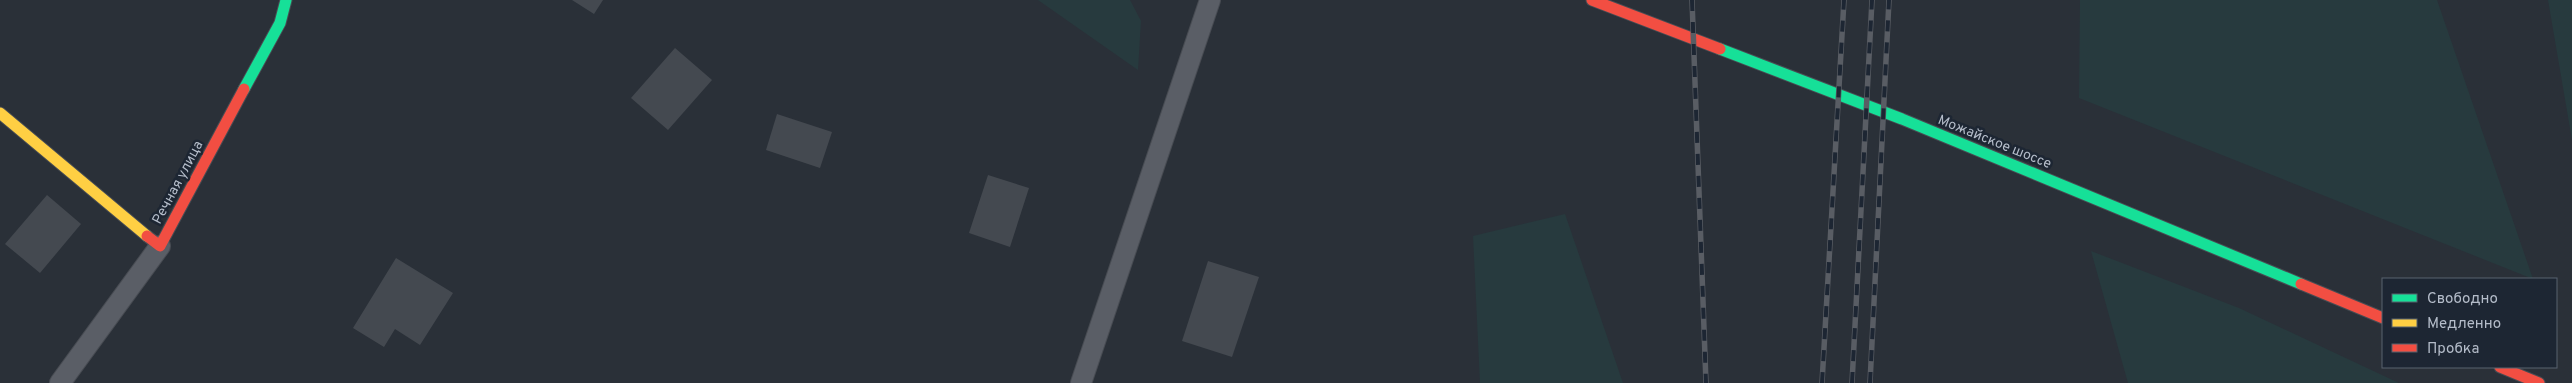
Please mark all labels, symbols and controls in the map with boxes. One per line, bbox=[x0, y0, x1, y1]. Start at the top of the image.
street label: Можайское шоссе bbox=[1935, 112, 2054, 173]
street label: Речная улица bbox=[149, 138, 207, 227]
legend bbox=[2382, 278, 2557, 368]
text: Свободно bbox=[2427, 290, 2498, 309]
text: Медленно bbox=[2427, 315, 2501, 334]
text: Пробка bbox=[2427, 340, 2479, 359]

